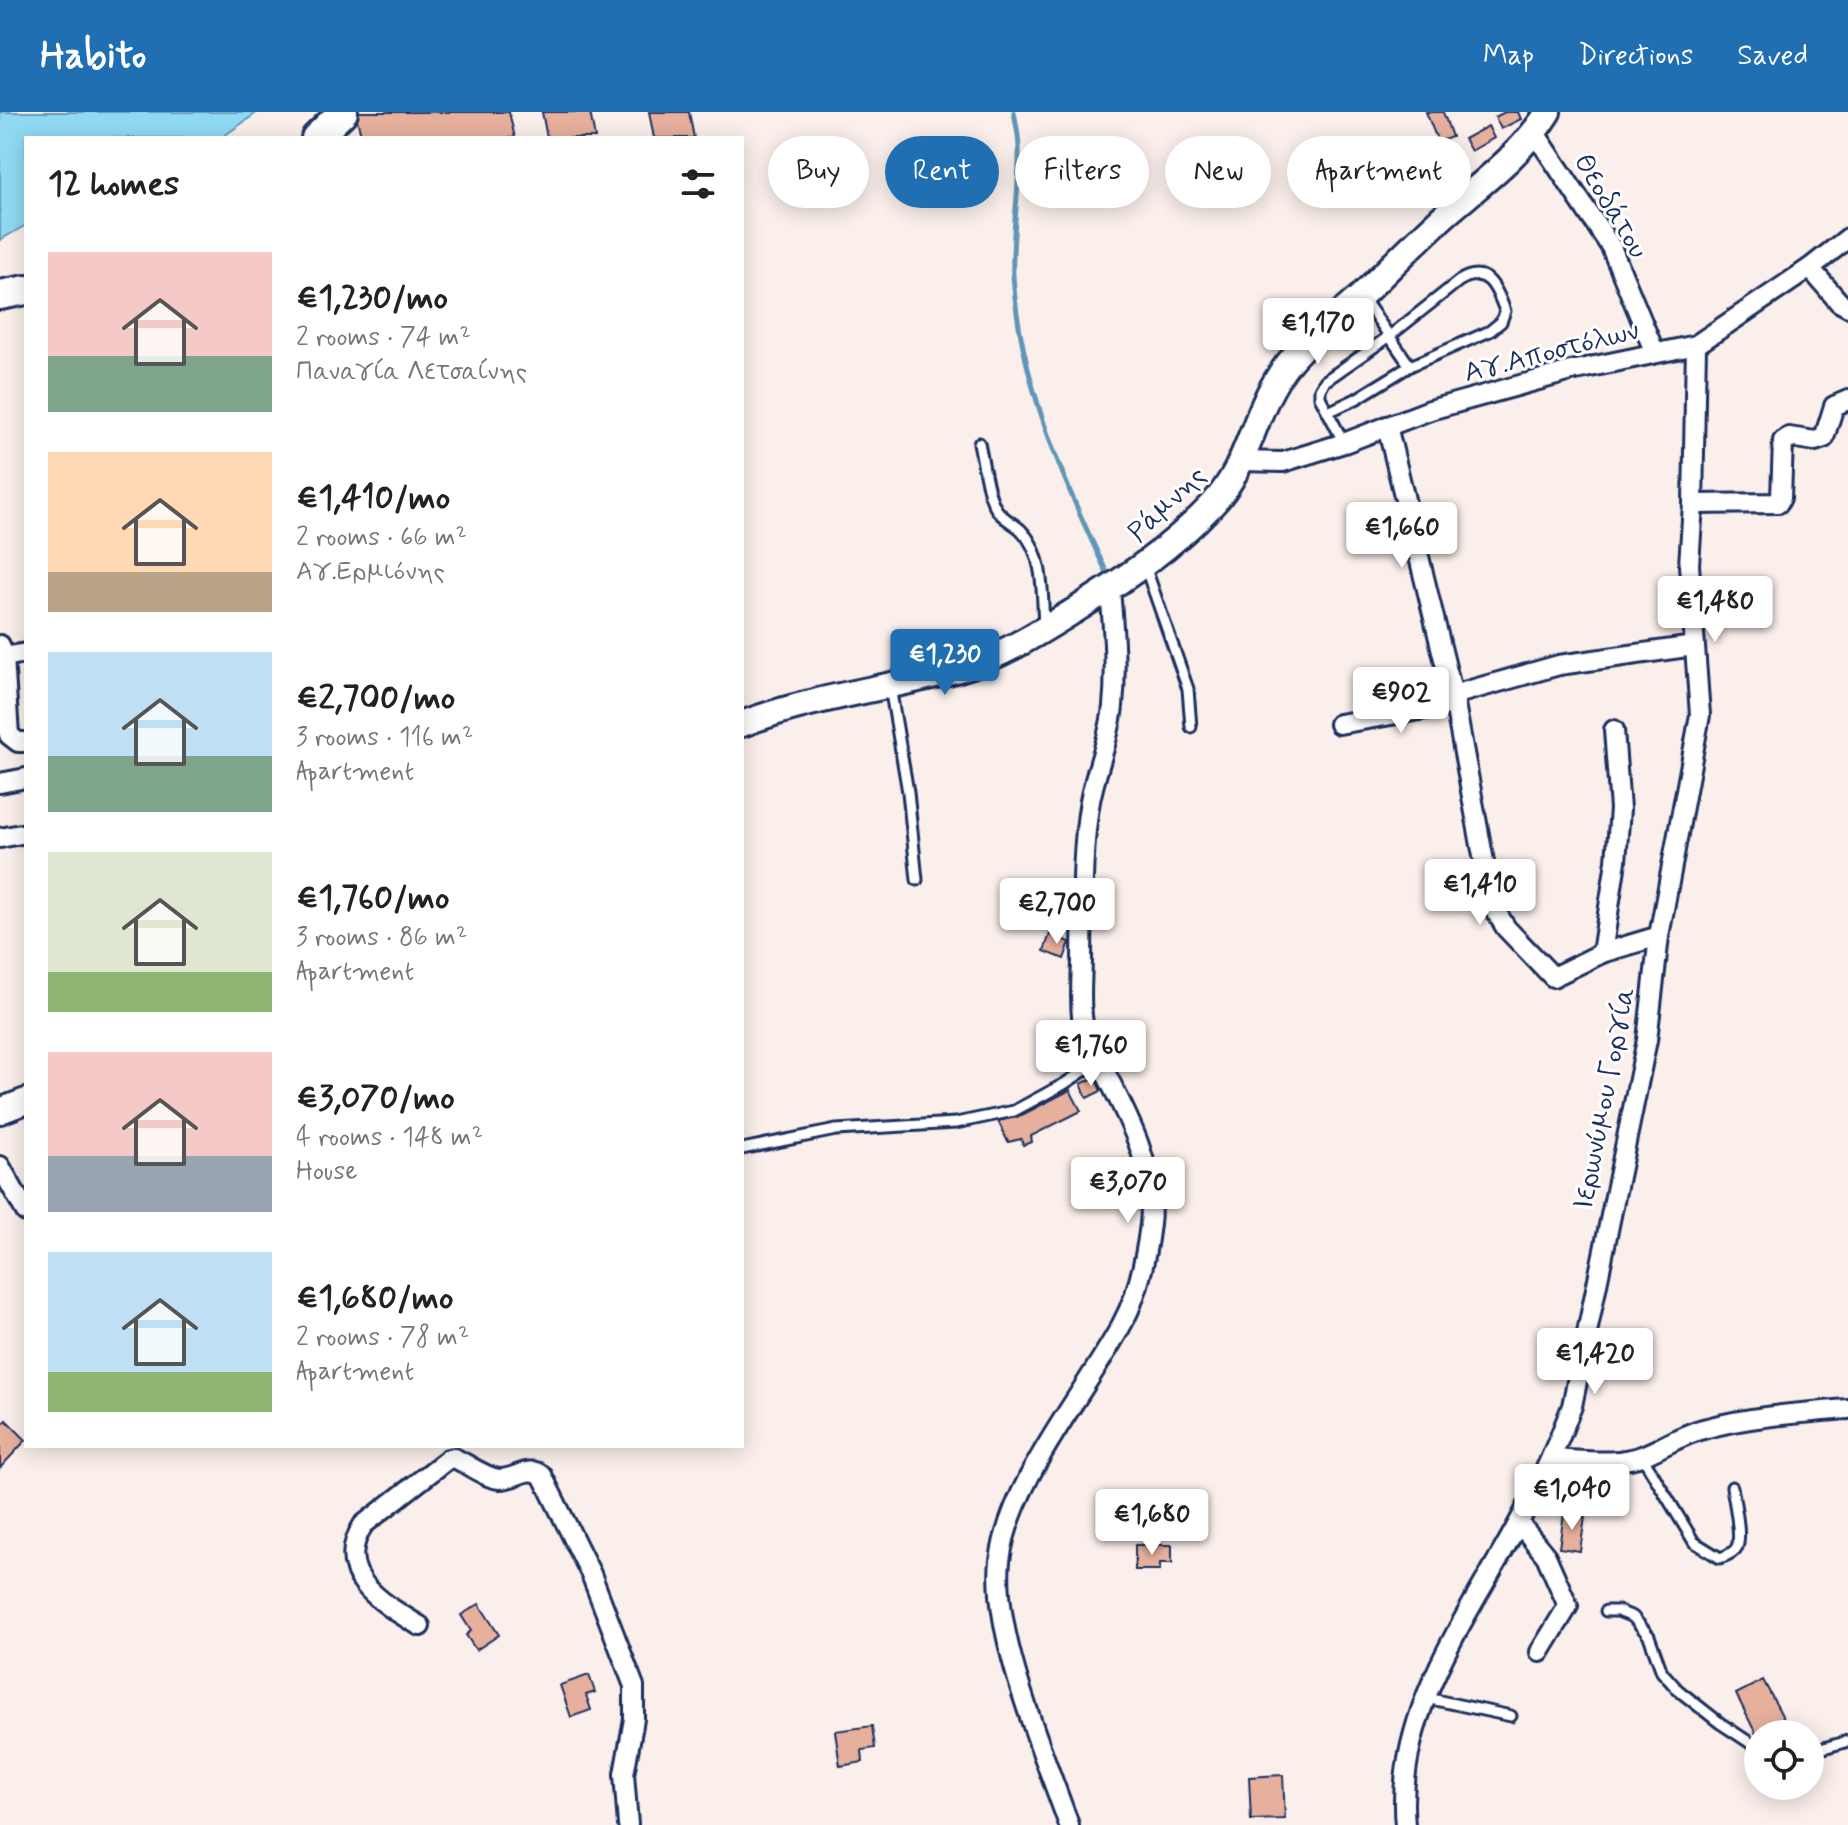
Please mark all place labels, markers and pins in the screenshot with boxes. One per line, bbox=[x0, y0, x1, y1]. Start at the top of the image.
pin: €1,170 bbox=[1253, 298, 1383, 366]
pin: €1,660 bbox=[1337, 502, 1467, 570]
pin: €1,480 bbox=[1650, 576, 1780, 644]
pin: €1,230 bbox=[880, 629, 1010, 697]
pin: €902 bbox=[1354, 667, 1448, 735]
pin: €1,410 bbox=[1415, 859, 1545, 927]
pin: €2,700 bbox=[992, 878, 1122, 946]
pin: €1,760 bbox=[1026, 1020, 1156, 1088]
pin: €3,070 bbox=[1063, 1157, 1193, 1225]
pin: €1,420 bbox=[1530, 1328, 1660, 1396]
pin: €1,040 bbox=[1507, 1464, 1637, 1532]
pin: €1,680 bbox=[1087, 1489, 1217, 1557]

